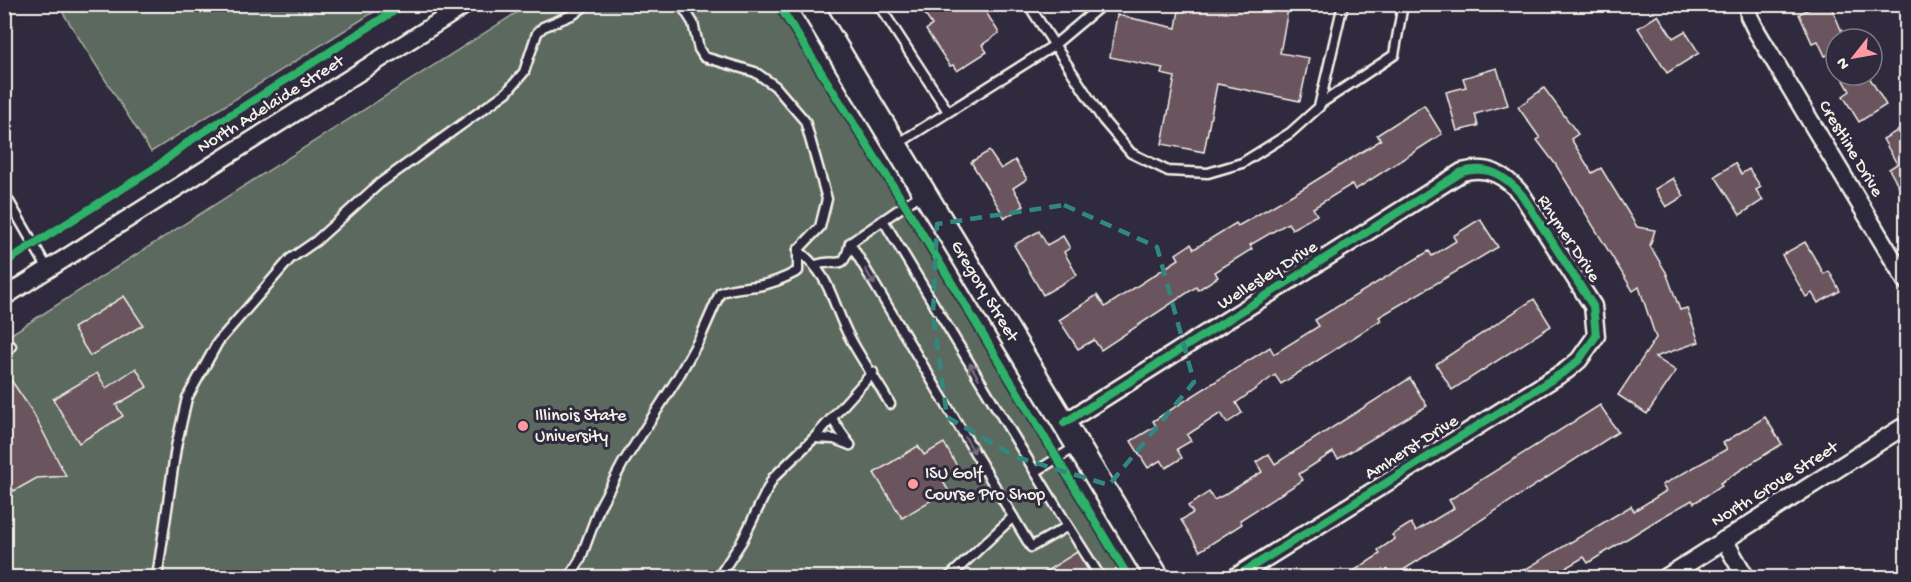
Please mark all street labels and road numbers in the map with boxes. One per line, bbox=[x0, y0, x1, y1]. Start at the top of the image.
street label: North Adelaide Street bbox=[194, 50, 350, 159]
street label: Crestline Drive bbox=[1813, 97, 1887, 202]
street label: Rhymer Drive bbox=[1532, 191, 1604, 287]
street label: Gregory Street bbox=[946, 237, 1024, 347]
street label: Wellesley Drive bbox=[1214, 237, 1323, 315]
street label: Amherst Drive bbox=[1361, 411, 1463, 485]
street label: North Grove Street bbox=[1708, 437, 1844, 532]

